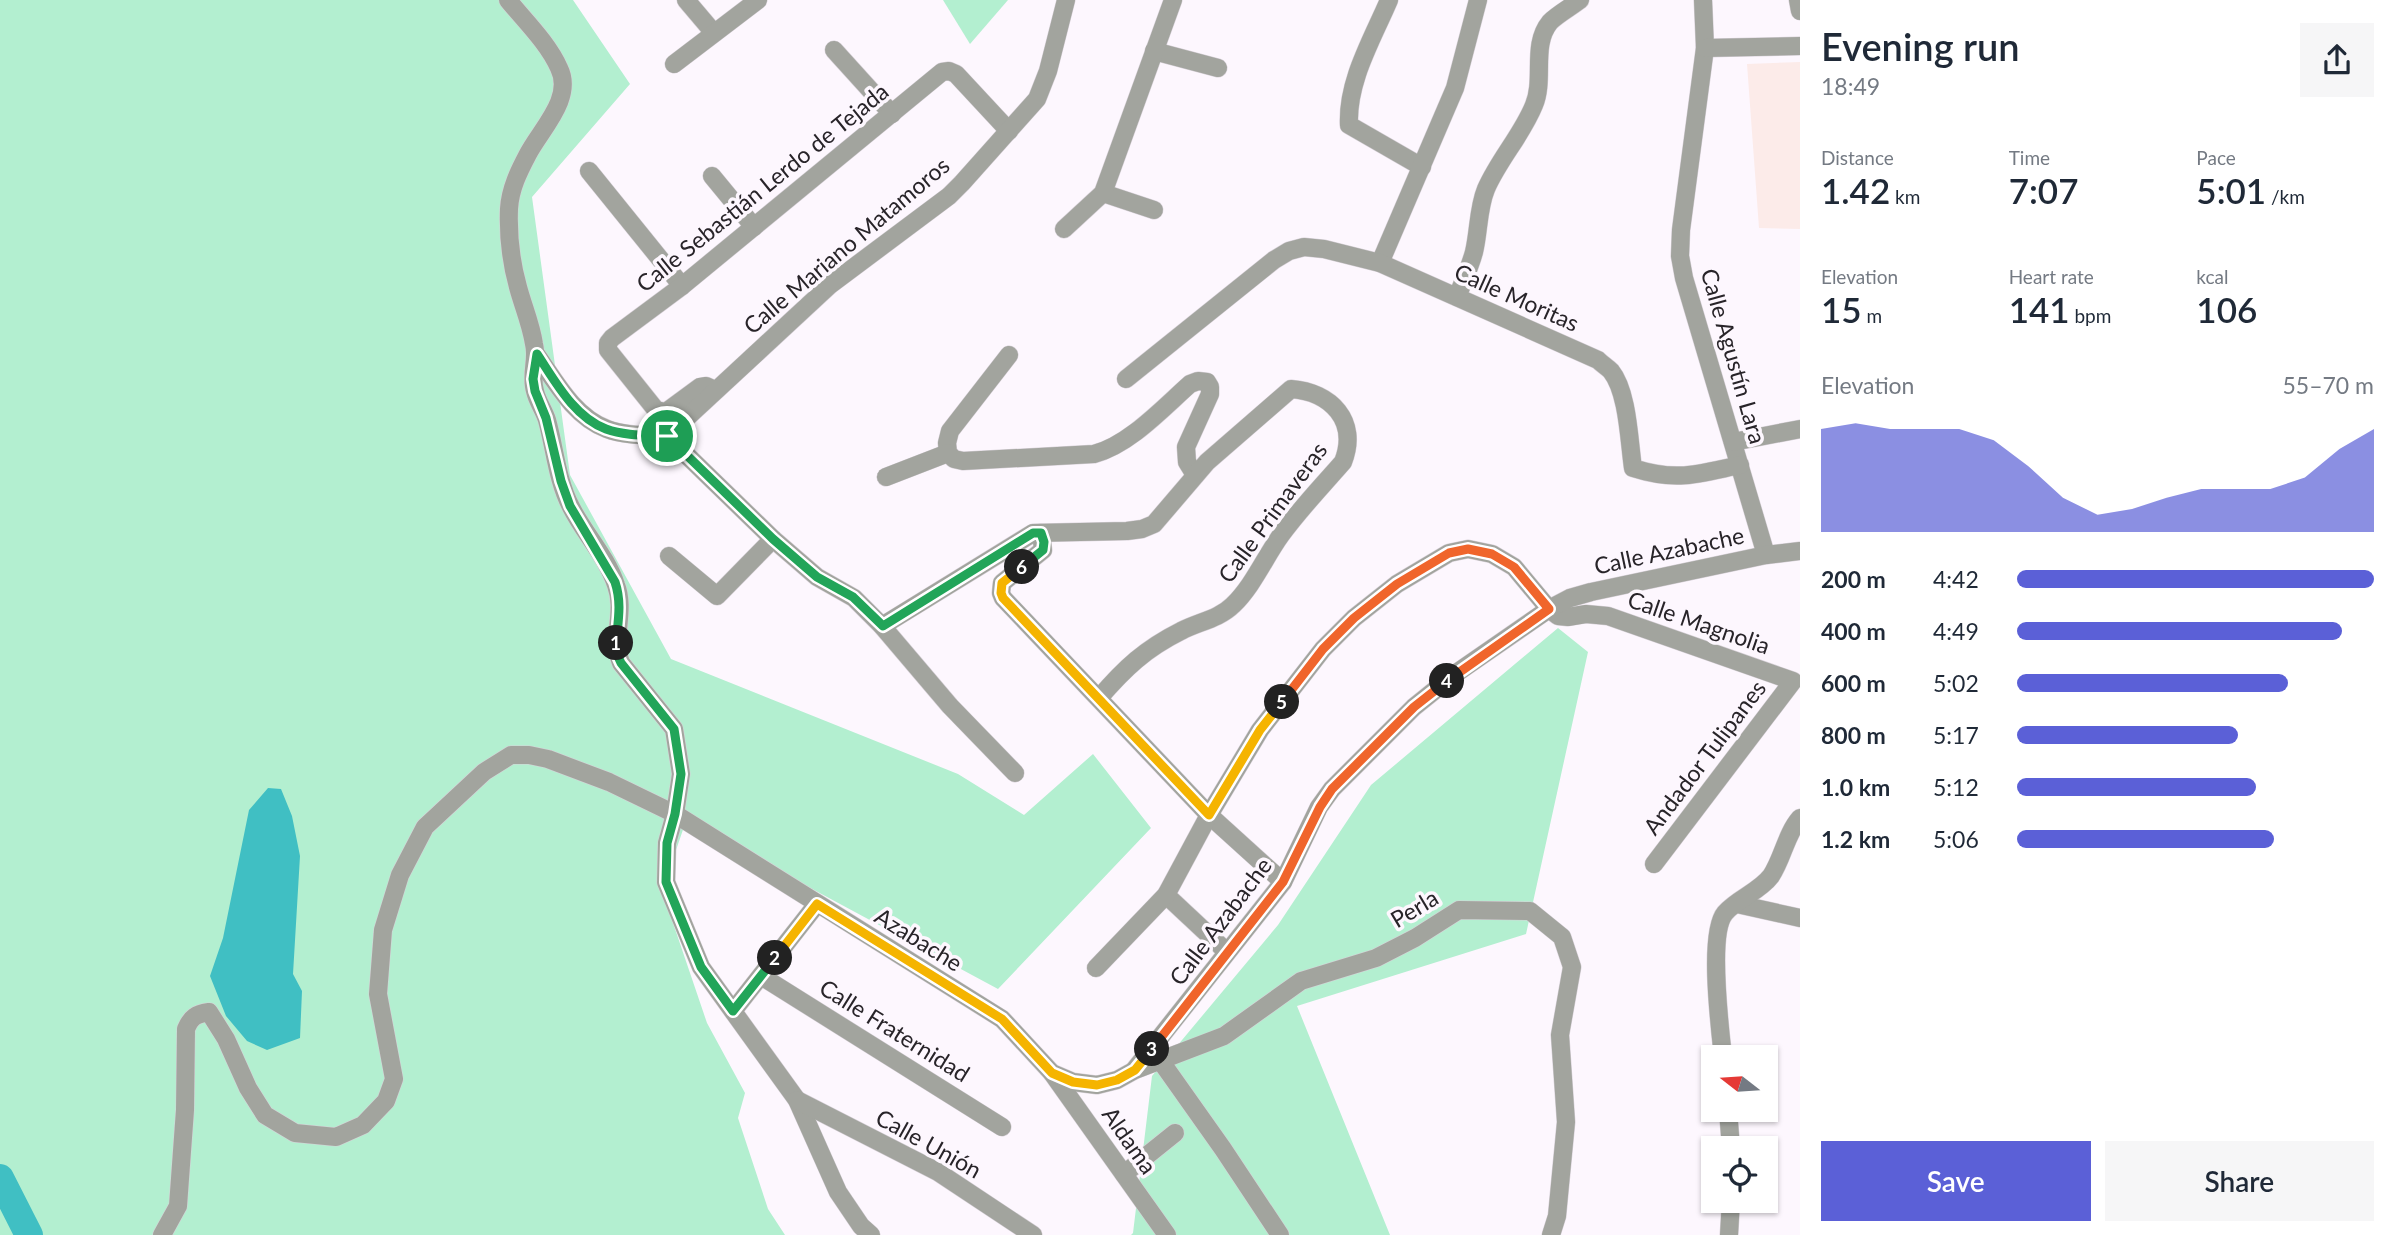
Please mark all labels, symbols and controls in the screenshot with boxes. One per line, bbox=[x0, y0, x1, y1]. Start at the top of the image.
text: Evening run bbox=[1821, 23, 2020, 69]
button: share bbox=[2300, 23, 2374, 97]
text: 18:49 bbox=[1821, 72, 1880, 100]
street label: Calle Sebastián Lerdo de Tejada bbox=[630, 77, 894, 297]
text: Distance bbox=[1821, 146, 1894, 169]
text: Time bbox=[2009, 146, 2050, 169]
text: Pace bbox=[2196, 146, 2236, 169]
street label: Calle Mariano Matamoros bbox=[737, 151, 955, 339]
text: 1.42 bbox=[1821, 169, 1890, 211]
text: 7:07 bbox=[2009, 169, 2078, 211]
text: 5:01 bbox=[2196, 169, 2266, 211]
text: km bbox=[1890, 185, 1920, 208]
text: /km bbox=[2266, 185, 2305, 208]
street label: Calle Moritas bbox=[1450, 257, 1584, 337]
street label: Calle Agustín Lara bbox=[1696, 265, 1772, 447]
text: Elevation bbox=[1821, 265, 1898, 288]
text: Heart rate bbox=[2009, 265, 2094, 288]
text: kcal bbox=[2196, 265, 2228, 288]
text: 15 bbox=[1821, 288, 1862, 330]
text: 141 bbox=[2009, 288, 2070, 330]
text: 106 bbox=[2196, 288, 2257, 330]
text: m bbox=[1862, 304, 1882, 327]
text: bpm bbox=[2070, 304, 2111, 327]
text: Elevation bbox=[1821, 371, 1914, 399]
text: 55–70 m bbox=[2282, 371, 2374, 399]
pin bbox=[637, 406, 697, 466]
icon: arrive bbox=[648, 417, 686, 455]
street label: Calle Primaveras bbox=[1212, 436, 1332, 588]
street label: Calle Azabache bbox=[1591, 520, 1747, 580]
pin: 6 bbox=[1004, 550, 1040, 584]
text: 6 bbox=[1016, 555, 1027, 578]
text: 200 m bbox=[1821, 565, 1886, 593]
text: 4:42 bbox=[1933, 565, 1979, 593]
street label: Calle Magnolia bbox=[1624, 585, 1774, 659]
text: 400 m bbox=[1821, 617, 1886, 645]
text: 4:49 bbox=[1933, 617, 1979, 645]
pin: 1 bbox=[598, 626, 634, 660]
text: 1 bbox=[610, 631, 621, 654]
pin: 4 bbox=[1430, 664, 1464, 698]
text: 4 bbox=[1441, 669, 1452, 692]
text: 600 m bbox=[1821, 669, 1886, 697]
text: 5:02 bbox=[1933, 669, 1979, 697]
street label: Andador Tulipanes bbox=[1637, 674, 1771, 840]
pin: 5 bbox=[1264, 684, 1300, 720]
text: 5 bbox=[1276, 690, 1287, 713]
text: 800 m bbox=[1821, 721, 1886, 749]
text: 5:17 bbox=[1933, 721, 1979, 749]
text: 1.0 km bbox=[1821, 773, 1890, 801]
text: 5:12 bbox=[1933, 773, 1979, 801]
text: 1.2 km bbox=[1821, 825, 1890, 853]
text: 5:06 bbox=[1933, 825, 1979, 853]
street label: Calle Azabache bbox=[1163, 852, 1277, 990]
street label: Perla bbox=[1385, 883, 1443, 933]
street label: Azabache bbox=[870, 901, 968, 977]
pin: 2 bbox=[758, 940, 792, 976]
text: 2 bbox=[769, 946, 780, 969]
street label: Calle Fraternidad bbox=[815, 973, 975, 1087]
pin: 3 bbox=[1134, 1032, 1170, 1066]
text: 3 bbox=[1146, 1037, 1157, 1060]
north arrow bbox=[1701, 1045, 1778, 1122]
map controls bbox=[1701, 1045, 1778, 1213]
street label: Aldama bbox=[1097, 1101, 1163, 1179]
street label: Calle Unión bbox=[871, 1103, 987, 1183]
button: locate bbox=[1701, 1136, 1778, 1213]
button: Save bbox=[1821, 1141, 2091, 1221]
button: Share bbox=[2105, 1141, 2374, 1221]

